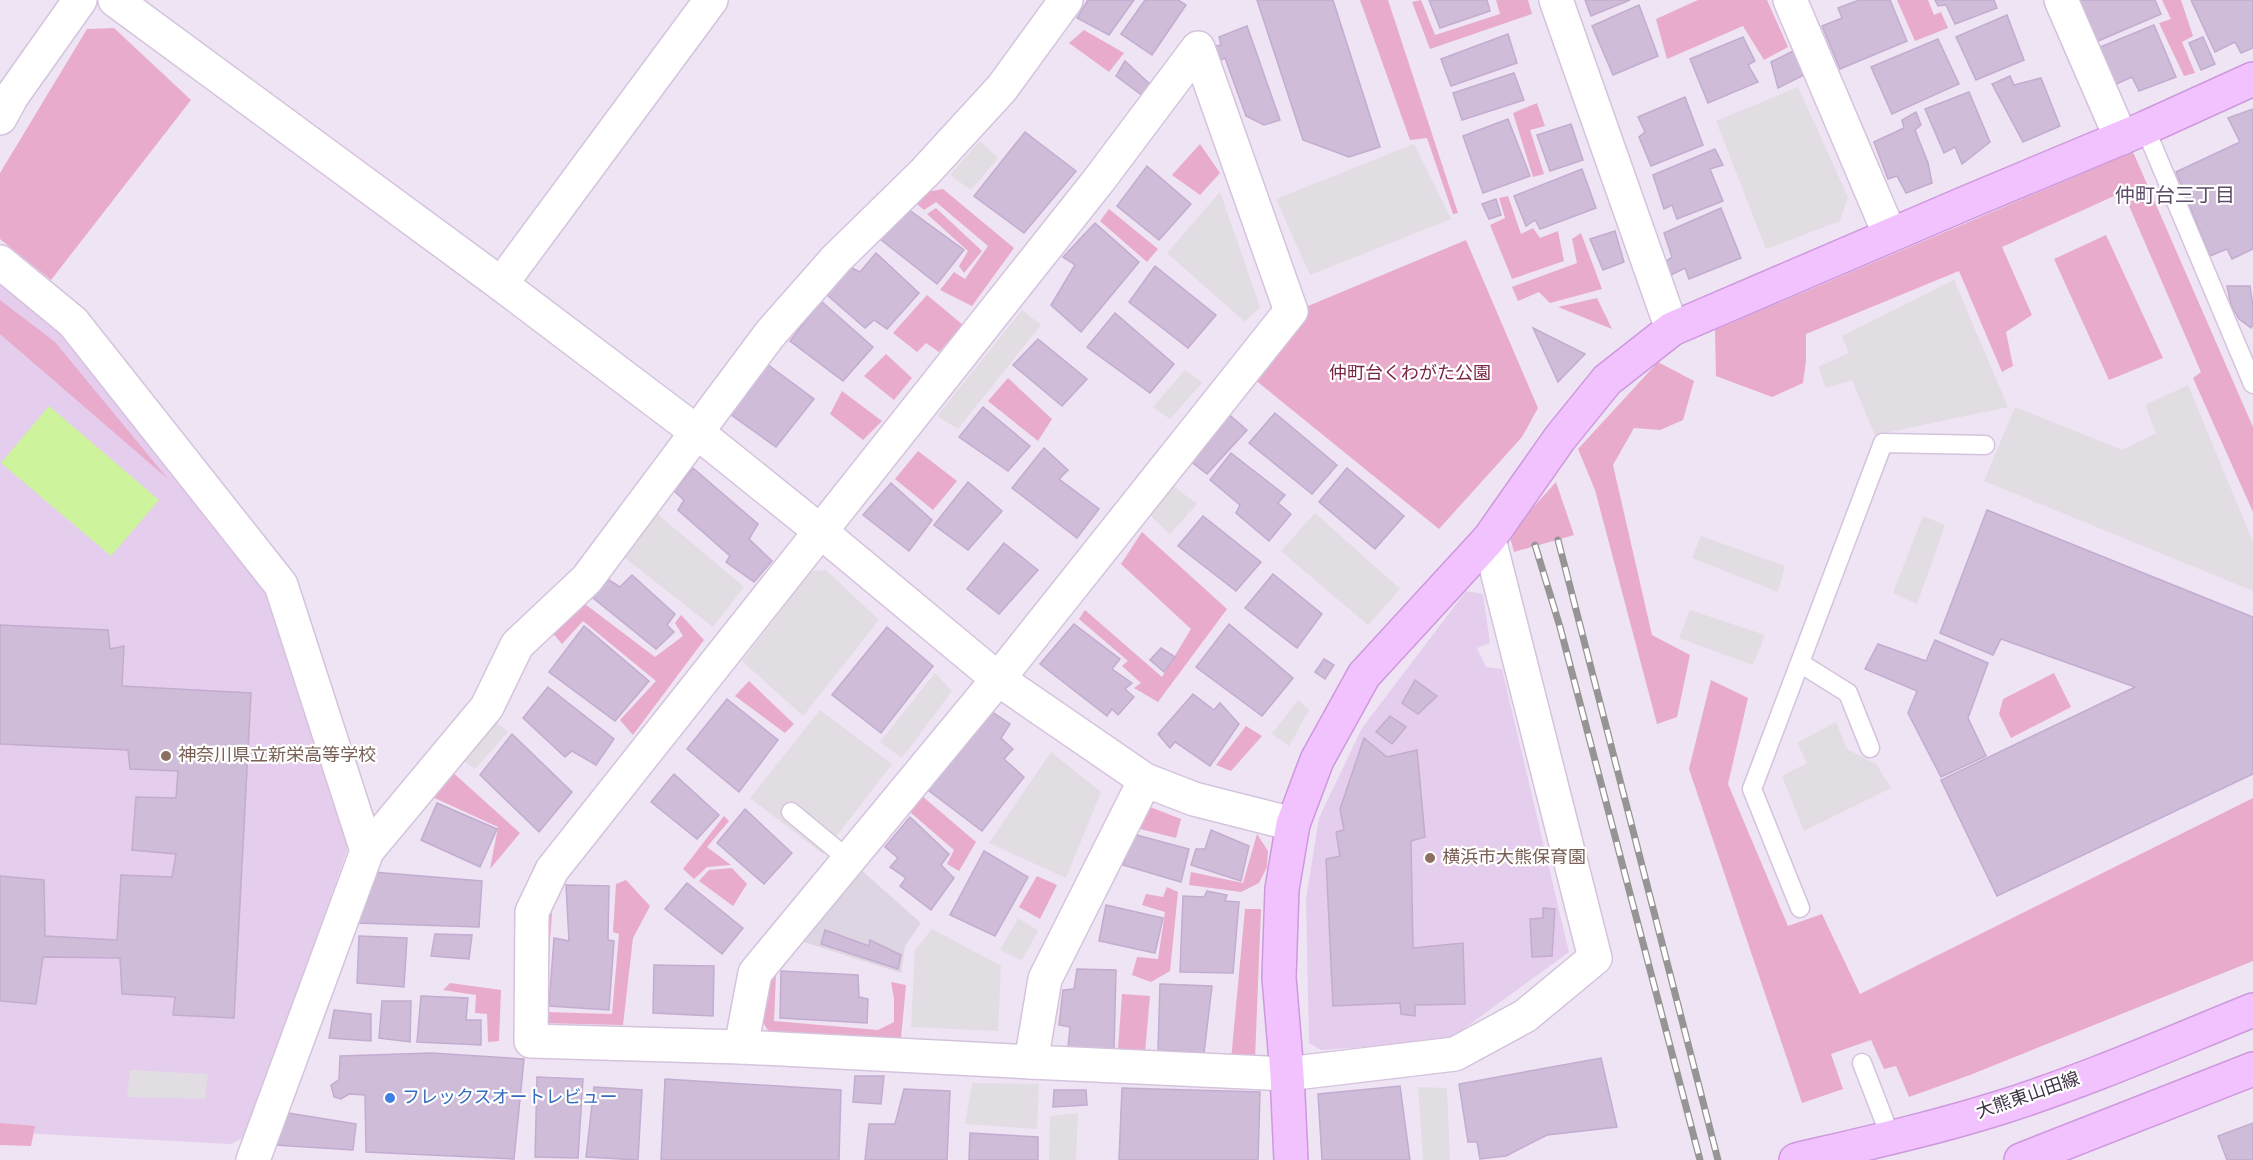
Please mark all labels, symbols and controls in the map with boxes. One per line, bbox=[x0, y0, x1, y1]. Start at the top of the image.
district label: 仲町台三丁目 bbox=[2115, 185, 2235, 206]
park label: 仲町台くわがた公園 bbox=[1329, 363, 1491, 383]
place label: 神奈川県立新栄高等学校 bbox=[178, 745, 376, 765]
marker: 神奈川県立新栄高等学校 bbox=[159, 749, 173, 763]
place label: 横浜市大熊保育園 bbox=[1442, 847, 1586, 867]
marker: 横浜市大熊保育園 bbox=[1423, 851, 1437, 865]
street label: 大熊東山田線 bbox=[1973, 1068, 2082, 1122]
place label: フレックスオートレビュー bbox=[402, 1088, 617, 1107]
marker: フレックスオートレビュー bbox=[383, 1091, 397, 1105]

